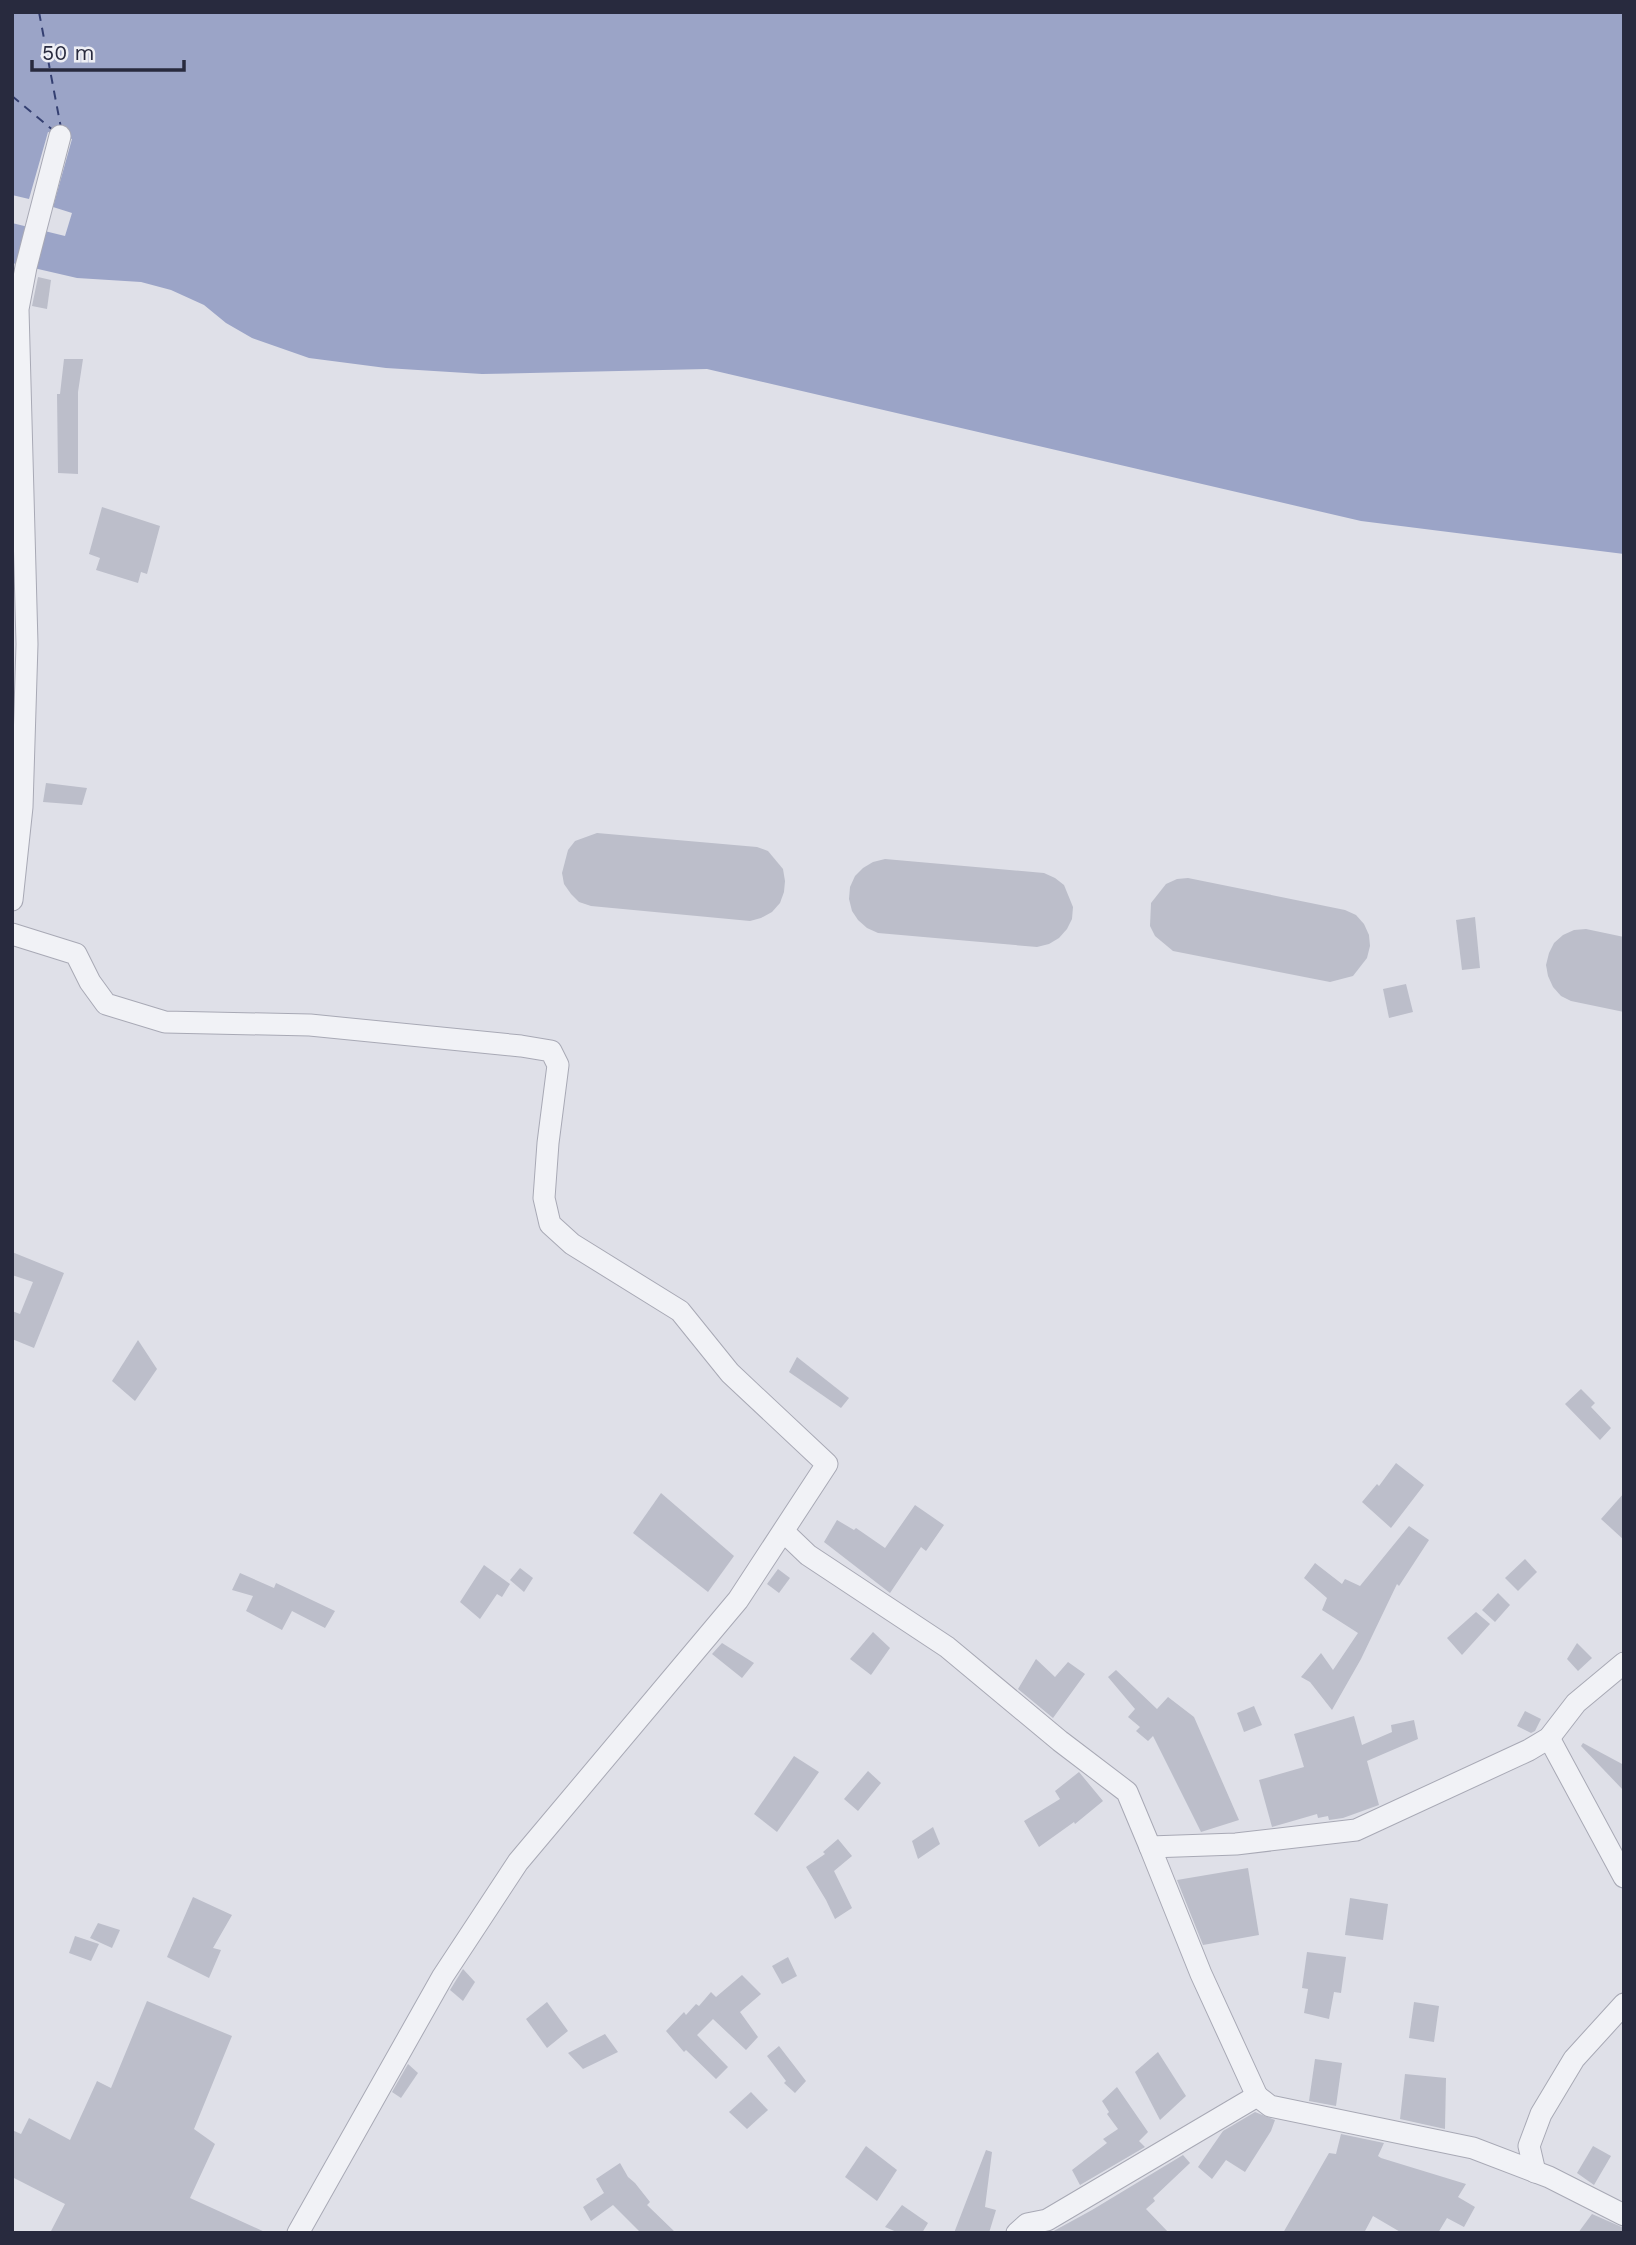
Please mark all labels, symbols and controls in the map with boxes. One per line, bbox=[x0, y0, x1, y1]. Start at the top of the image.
scale bar bbox=[32, 28, 184, 72]
text: 50 m bbox=[42, 40, 94, 65]

